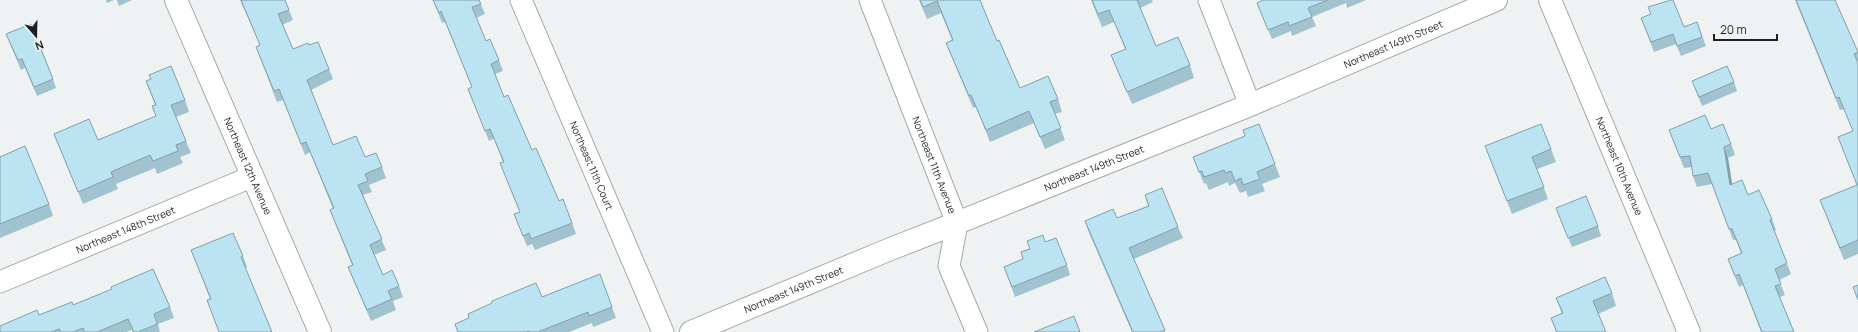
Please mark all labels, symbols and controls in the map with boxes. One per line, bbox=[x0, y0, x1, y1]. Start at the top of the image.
north arrow bbox=[16, 16, 56, 56]
scale bar bbox=[1714, 16, 1777, 42]
street label: Northeast 149th Street bbox=[1342, 17, 1445, 71]
text: 20 m bbox=[1720, 21, 1747, 38]
text: N bbox=[33, 37, 46, 54]
street label: Northeast 11th Avenue bbox=[909, 114, 960, 216]
street label: Northeast 12th Avenue bbox=[221, 115, 275, 217]
street label: Northeast 10th Avenue bbox=[1593, 115, 1646, 217]
street label: Northeast 11th Court bbox=[567, 119, 617, 212]
street label: Northeast 149th Street bbox=[1042, 142, 1146, 194]
street label: Northeast 148th Street bbox=[74, 203, 177, 256]
street label: Northeast 149th Street bbox=[742, 262, 845, 316]

